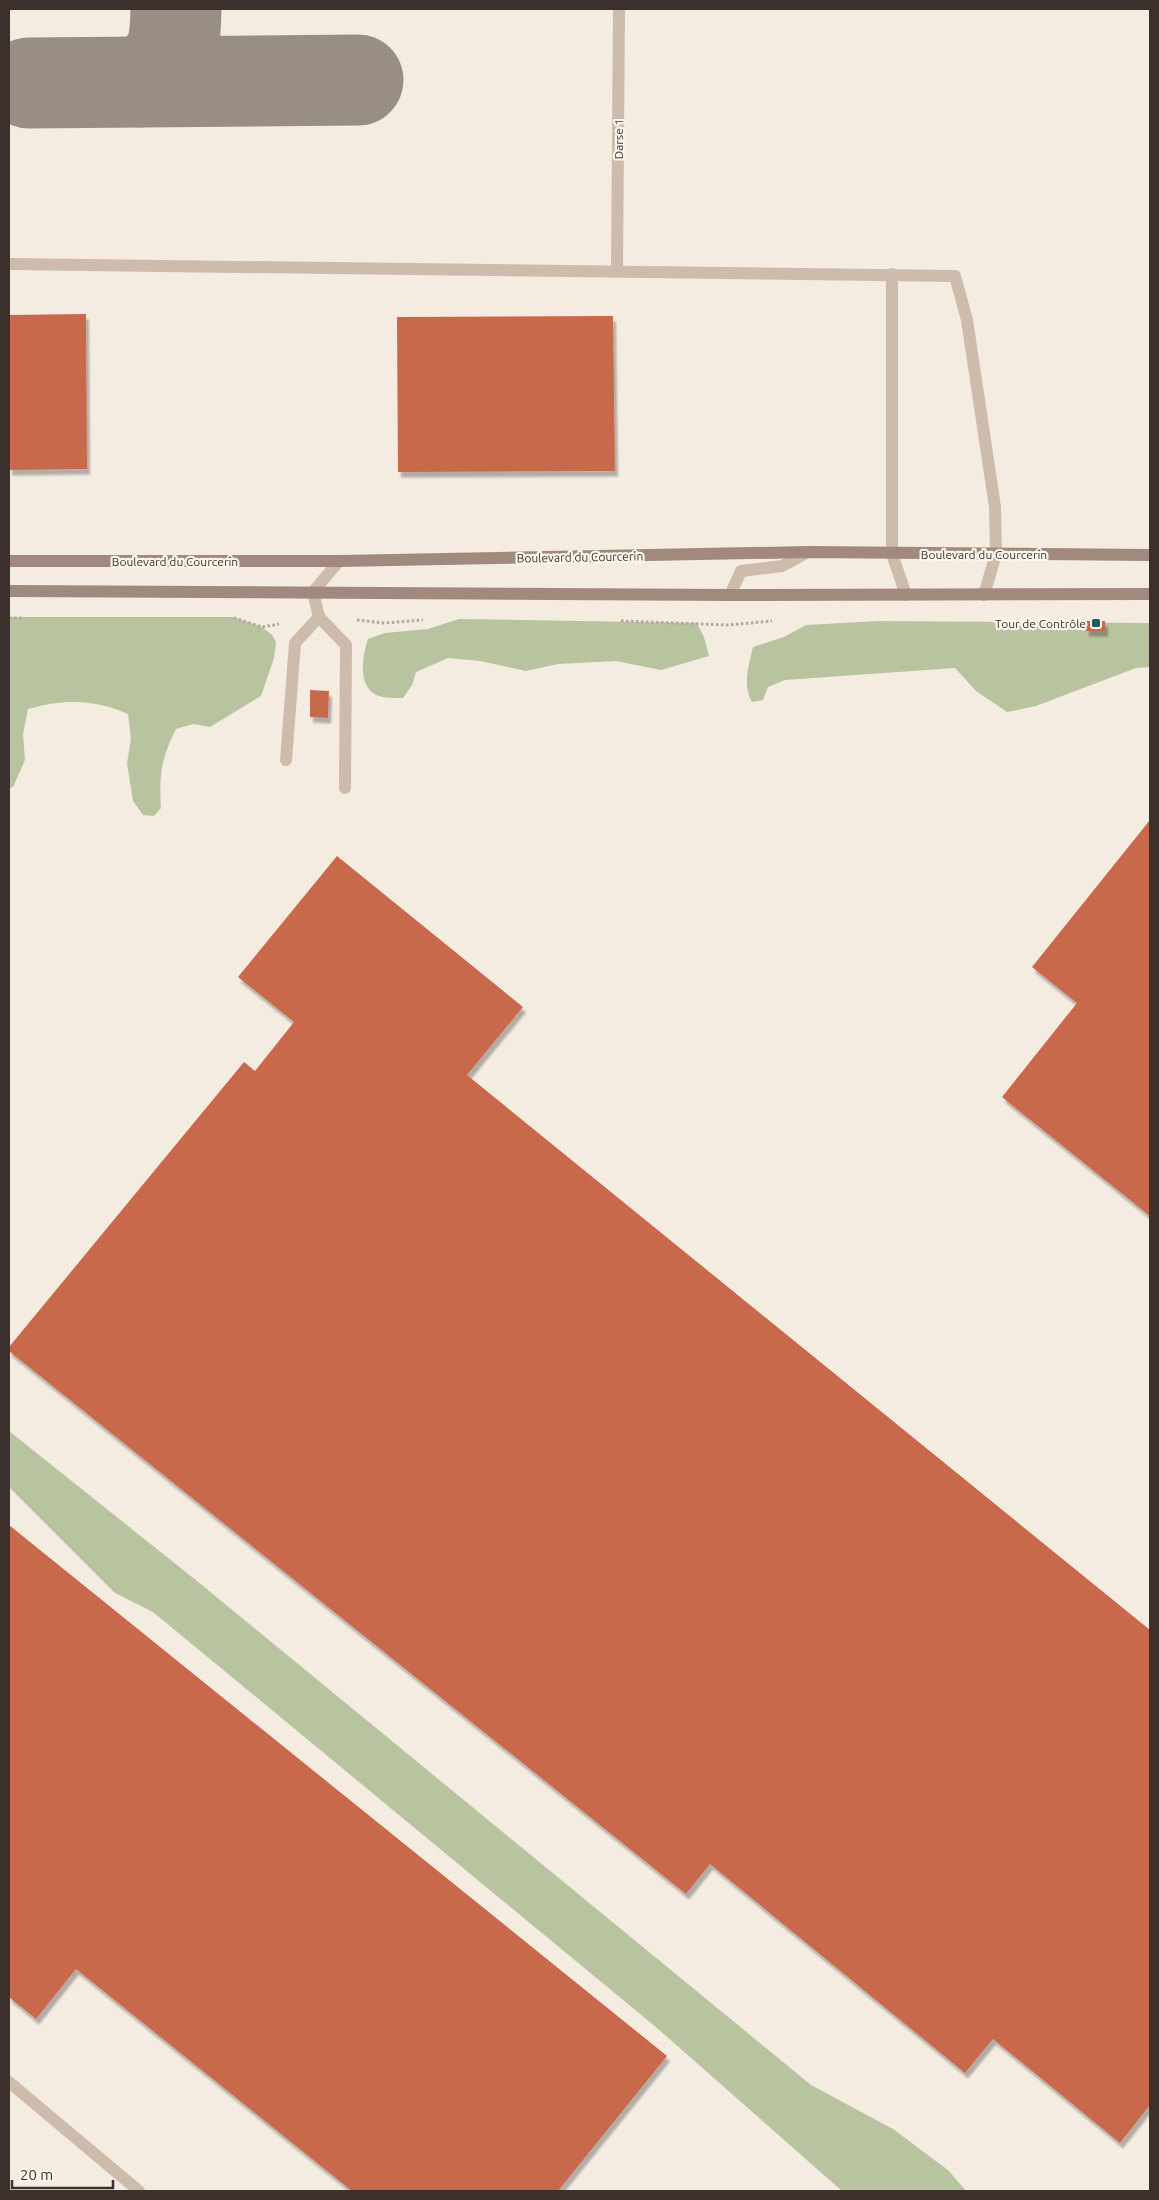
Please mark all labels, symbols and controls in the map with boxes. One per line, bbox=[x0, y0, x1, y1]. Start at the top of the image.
street label: Darse 1 bbox=[612, 119, 625, 159]
street label: Boulevard du Courcerin bbox=[921, 548, 1047, 561]
street label: Boulevard du Courcerin bbox=[517, 549, 643, 565]
street label: Boulevard du Courcerin bbox=[112, 555, 238, 568]
place label: Tour de Contrôle bbox=[995, 617, 1086, 630]
marker: Tour de Contrôle bbox=[1090, 617, 1102, 629]
scale bar bbox=[12, 2158, 114, 2190]
text: 20 m bbox=[20, 2166, 53, 2183]

